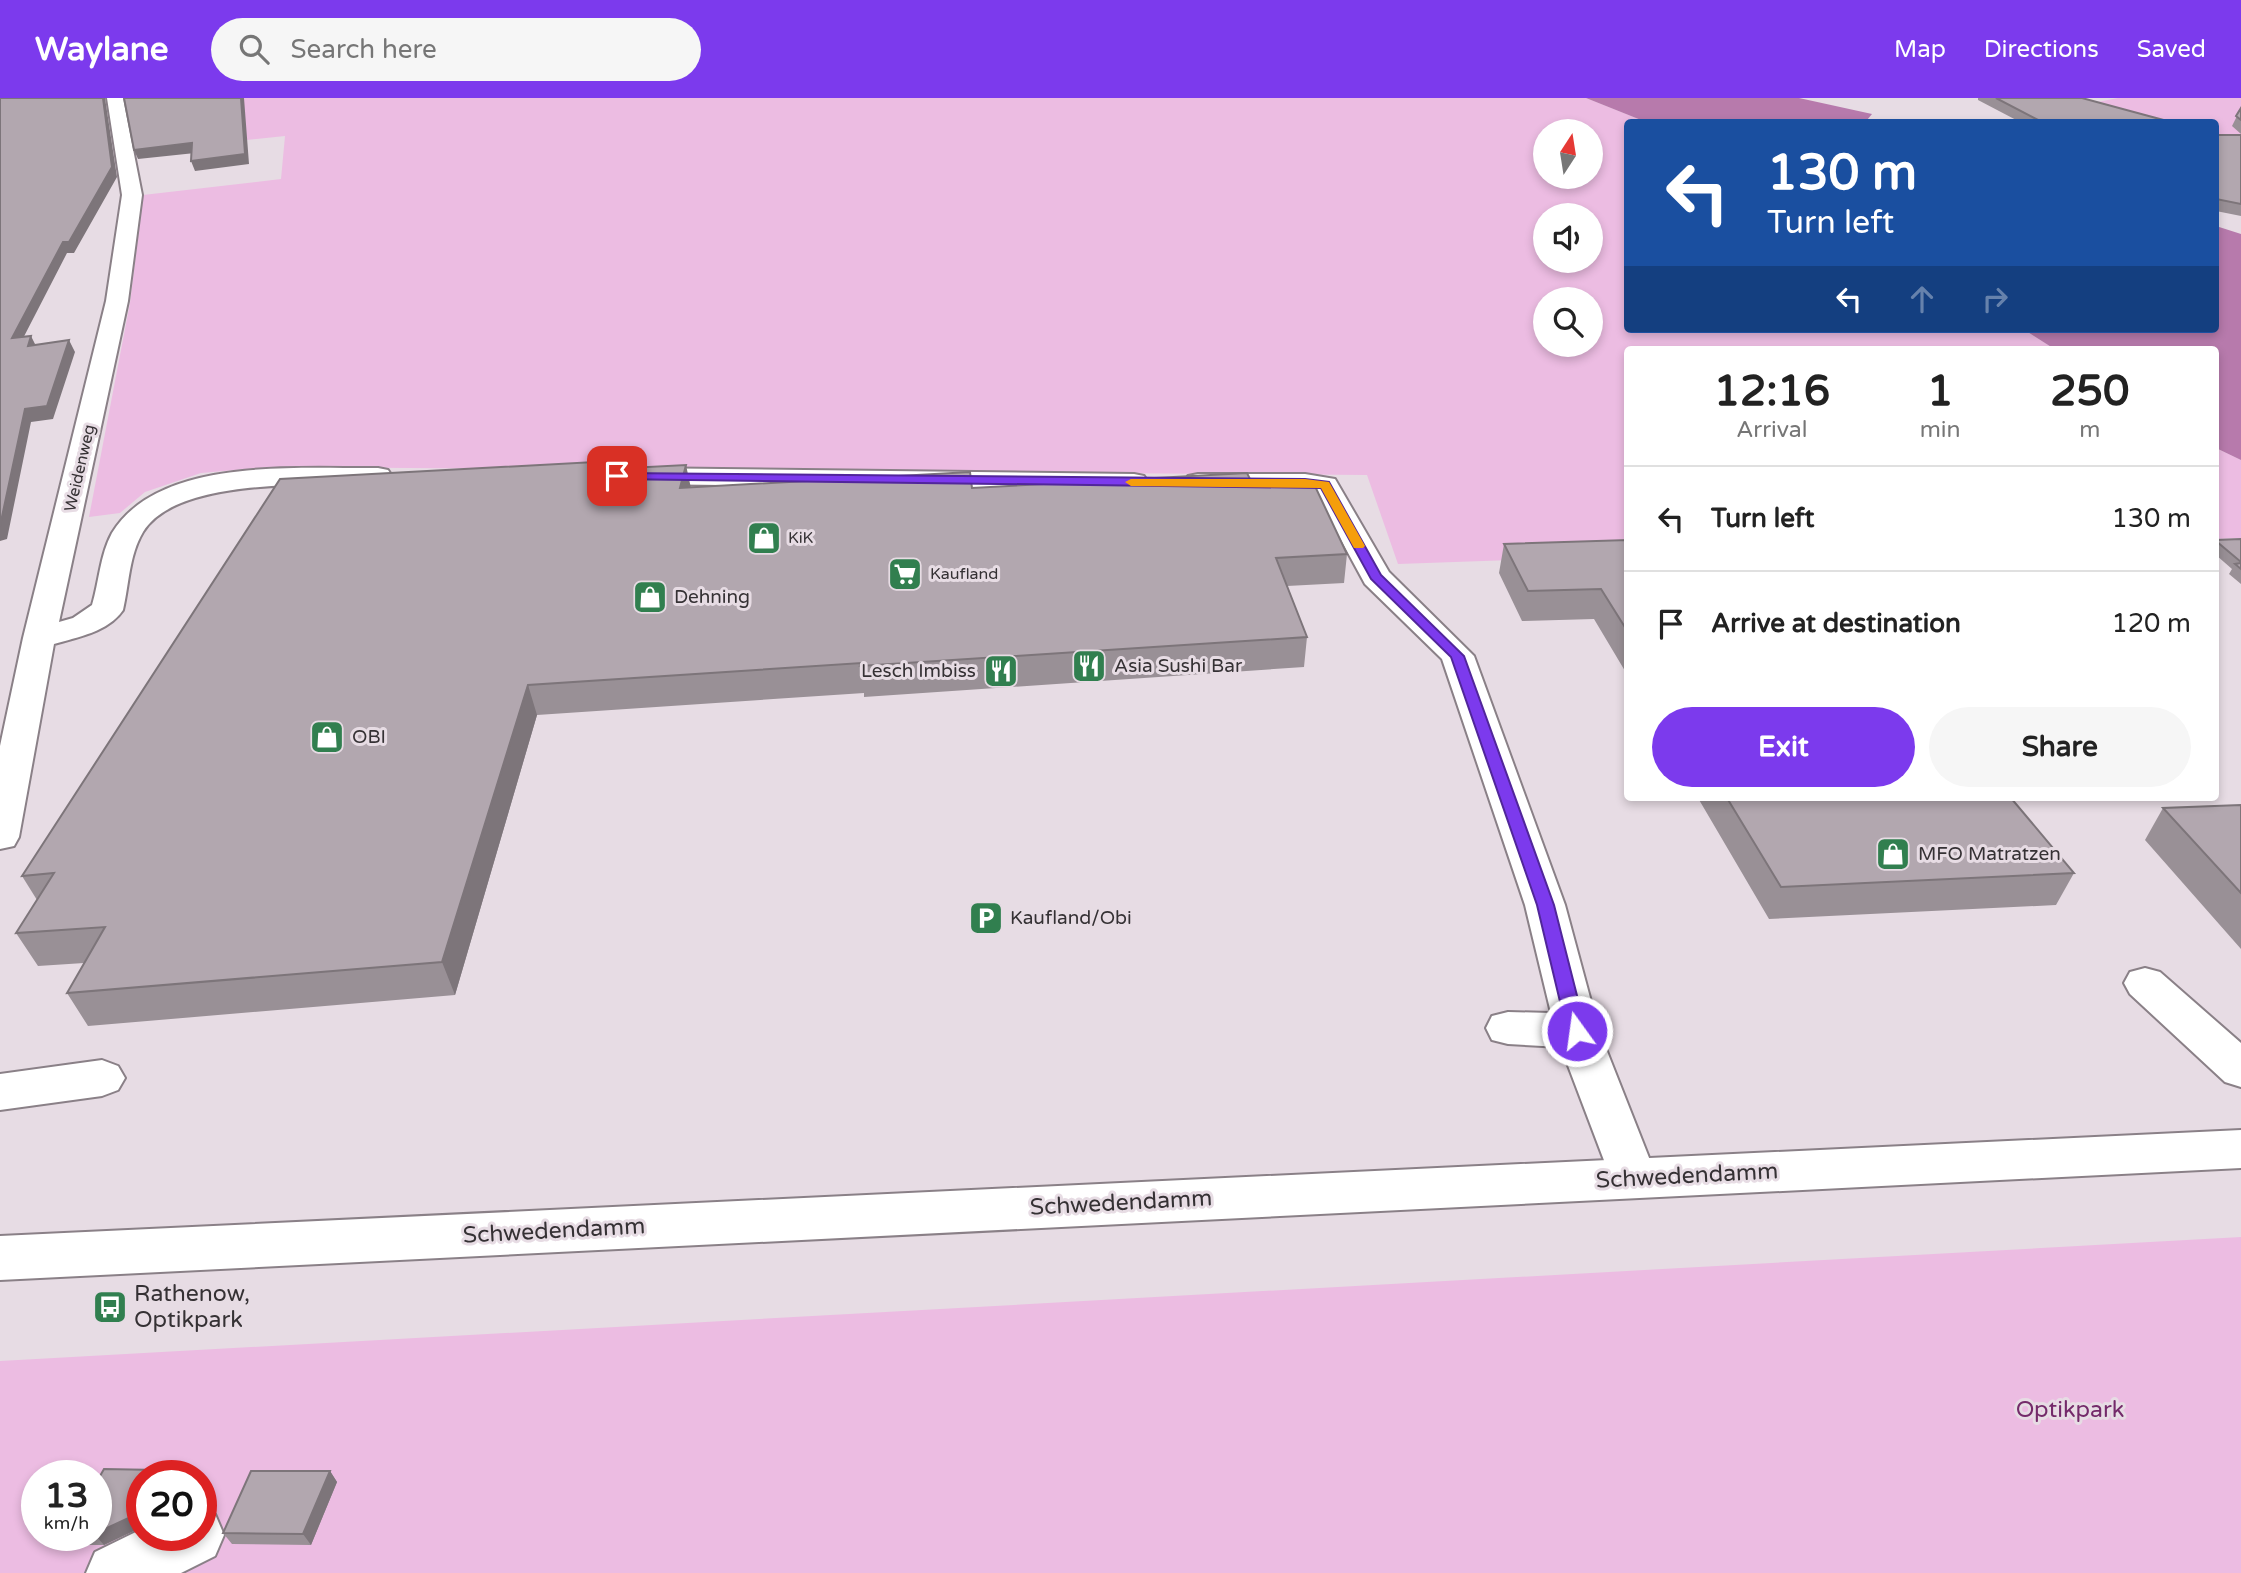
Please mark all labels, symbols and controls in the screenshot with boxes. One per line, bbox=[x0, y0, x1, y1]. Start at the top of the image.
search box bbox=[211, 18, 701, 81]
text: Waylane bbox=[35, 30, 169, 69]
icon: search bbox=[235, 30, 273, 68]
text: Search here bbox=[291, 34, 437, 65]
text: Map bbox=[1894, 35, 1946, 64]
text: Directions bbox=[1984, 35, 2099, 64]
text: Saved bbox=[2137, 35, 2206, 64]
north arrow bbox=[1533, 119, 1603, 189]
map controls bbox=[1533, 119, 1603, 357]
text: 130 m bbox=[1767, 144, 1917, 203]
icon: left bbox=[1652, 147, 1743, 238]
button: sound bbox=[1533, 203, 1603, 273]
text: Turn left bbox=[1767, 204, 1894, 242]
icon: left bbox=[1830, 280, 1868, 318]
icon: ahead bbox=[1903, 280, 1941, 318]
icon: right bbox=[1976, 280, 2014, 318]
button: search bbox=[1533, 287, 1603, 357]
text: 12:16 bbox=[1714, 366, 1830, 417]
text: 1 bbox=[1927, 366, 1953, 417]
text: 250 bbox=[2050, 366, 2129, 417]
text: Arrival bbox=[1736, 416, 1807, 444]
text: min bbox=[1920, 416, 1961, 444]
text: m bbox=[2079, 416, 2100, 444]
street label: Weidenweg bbox=[60, 422, 100, 514]
pin bbox=[587, 446, 647, 506]
icon: arrive bbox=[598, 457, 636, 495]
icon: left bbox=[1652, 500, 1690, 538]
text: Turn left bbox=[1711, 503, 1814, 534]
text: 130 m bbox=[2111, 503, 2191, 534]
shop icon: KiK bbox=[745, 519, 783, 557]
place label: KiK bbox=[788, 528, 814, 548]
supermarket icon: Kaufland bbox=[886, 555, 924, 593]
place label: Kaufland bbox=[930, 564, 998, 584]
shop icon: Dehning bbox=[631, 578, 669, 616]
place label: Dehning bbox=[674, 586, 750, 608]
icon: arrive bbox=[1652, 605, 1690, 643]
text: Arrive at destination bbox=[1711, 608, 1961, 639]
text: 120 m bbox=[2111, 608, 2191, 639]
restaurant icon: Asia Sushi Bar bbox=[1070, 647, 1108, 685]
restaurant icon: Lesch Imbiss bbox=[982, 652, 1020, 690]
place label: Asia Sushi Bar bbox=[1114, 655, 1243, 677]
place label: Lesch Imbiss bbox=[861, 660, 976, 682]
button: Exit bbox=[1652, 707, 1915, 787]
button: Share bbox=[1929, 707, 2191, 787]
shop icon: OBI bbox=[308, 718, 346, 756]
place label: OBI bbox=[352, 726, 386, 748]
shop icon: MFO Matratzen bbox=[1874, 835, 1912, 873]
place label: MFO Matratzen bbox=[1918, 843, 2061, 865]
parking icon: Kaufland/Obi bbox=[967, 899, 1005, 937]
place label: Kaufland/Obi bbox=[1010, 907, 1132, 929]
position arrow bbox=[1540, 994, 1614, 1068]
street label: Schwedendamm bbox=[1595, 1157, 1779, 1195]
street label: Schwedendamm bbox=[1029, 1184, 1213, 1222]
street label: Schwedendamm bbox=[462, 1212, 646, 1250]
place label: Rathenow, Optikpark bbox=[134, 1280, 250, 1334]
bus stop icon: Rathenow, Optikpark bbox=[91, 1288, 129, 1326]
park label: Optikpark bbox=[2016, 1396, 2124, 1424]
speed limit sign: 20 bbox=[126, 1460, 217, 1551]
text: 13 bbox=[45, 1475, 88, 1517]
text: km/h bbox=[44, 1512, 89, 1534]

